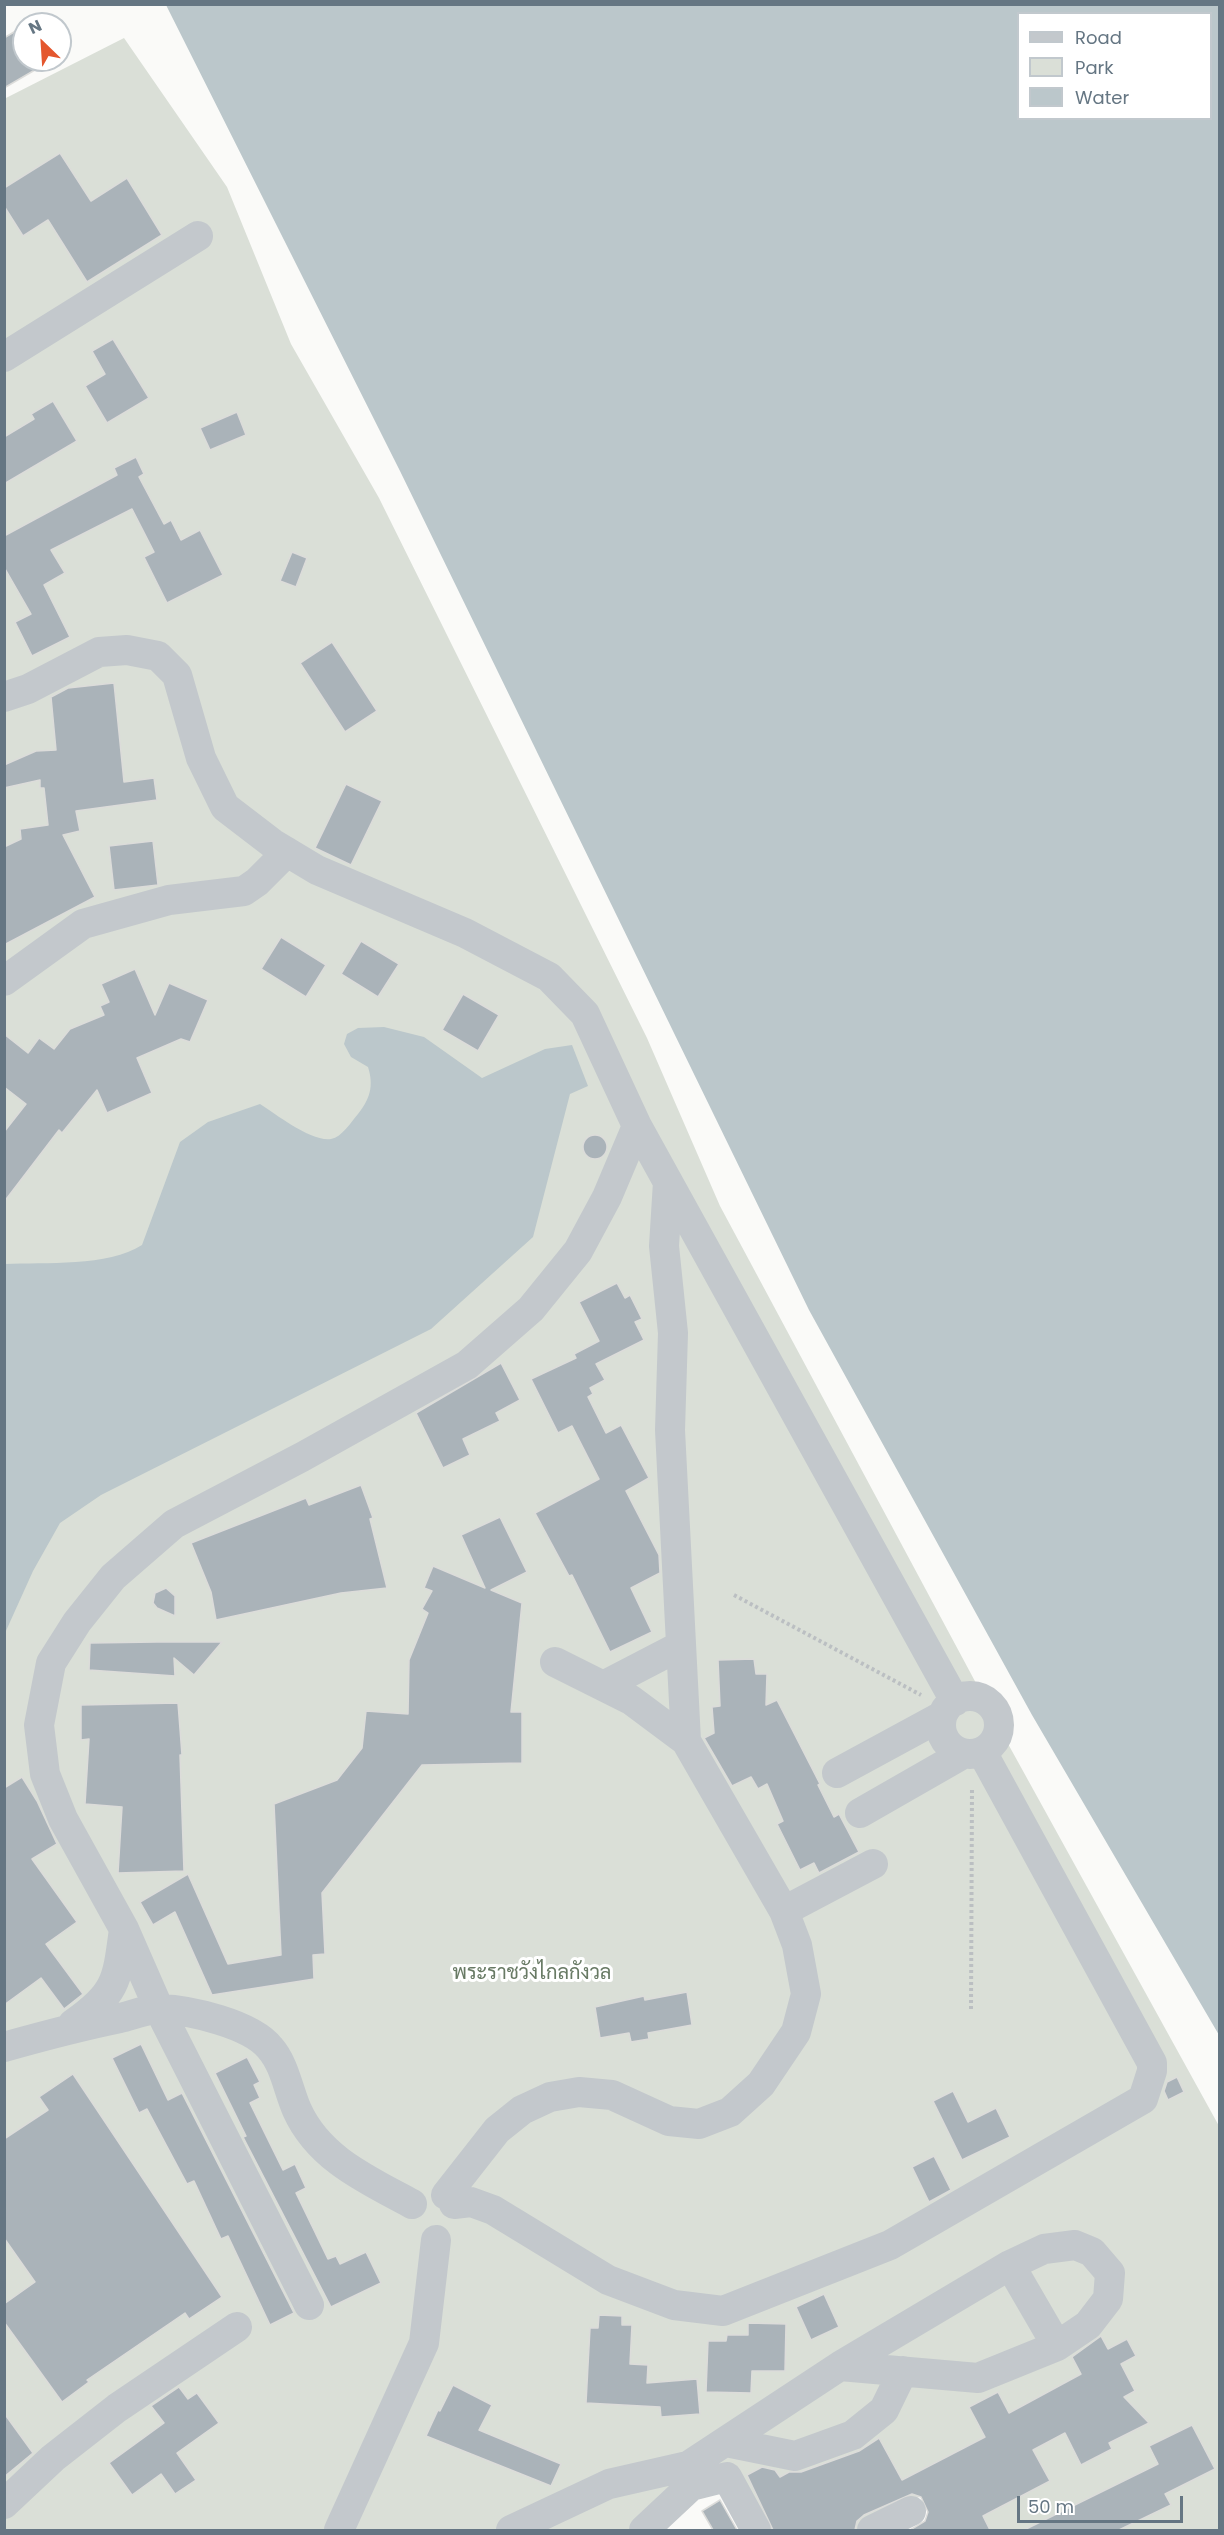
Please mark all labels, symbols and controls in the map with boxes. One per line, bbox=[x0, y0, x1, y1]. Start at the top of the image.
north arrow bbox=[12, 12, 72, 72]
legend bbox=[1017, 12, 1212, 120]
text: N bbox=[25, 14, 45, 40]
text: Road bbox=[1075, 25, 1122, 50]
text: Park bbox=[1075, 55, 1114, 80]
text: Water bbox=[1075, 85, 1129, 110]
park label: พระราชวังไกลกังวล bbox=[453, 1962, 611, 1986]
scale bar bbox=[1020, 2484, 1186, 2522]
text: 50 m bbox=[1028, 2494, 1074, 2519]

